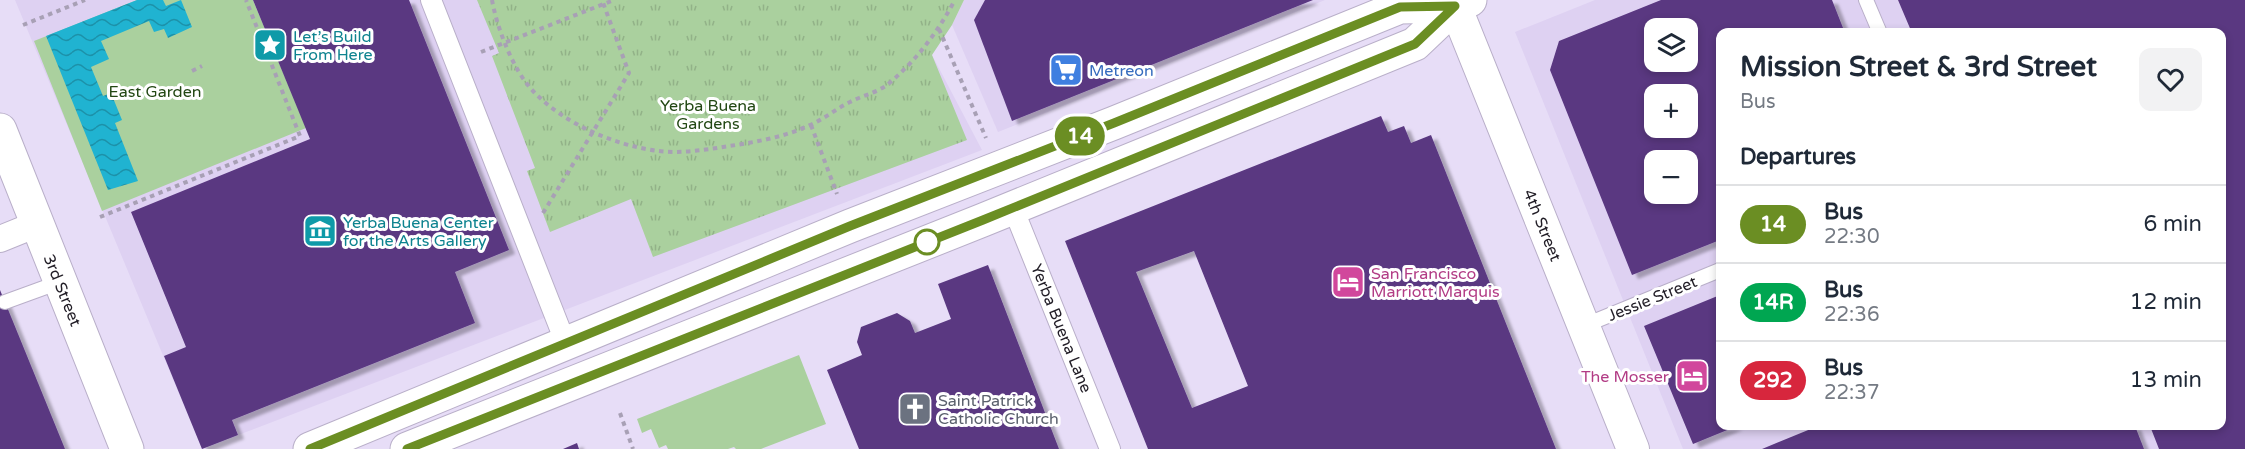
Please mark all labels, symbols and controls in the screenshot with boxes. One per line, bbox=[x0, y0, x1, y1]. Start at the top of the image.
map controls bbox=[1644, 18, 1698, 204]
button: layers bbox=[1644, 18, 1698, 72]
place icon: Let’s Build From Here bbox=[252, 27, 288, 63]
place label: Let’s Build From Here bbox=[293, 27, 373, 65]
button: heart bbox=[2139, 48, 2202, 111]
text: Mission Street & 3rd Street bbox=[1740, 50, 2097, 84]
supermarket icon: Metreon bbox=[1048, 52, 1084, 88]
place label: Metreon bbox=[1089, 61, 1154, 81]
park label: East Garden bbox=[109, 82, 201, 102]
button: + bbox=[1644, 84, 1698, 138]
text: Bus bbox=[1740, 90, 1776, 114]
park label: Yerba Buena Gardens bbox=[660, 96, 756, 134]
line badge: 14 bbox=[1053, 116, 1107, 156]
text: 14 bbox=[1067, 124, 1093, 149]
text: Departures bbox=[1740, 144, 1856, 170]
button: − bbox=[1644, 150, 1698, 204]
street label: 4th Street bbox=[1519, 186, 1566, 264]
text: Bus bbox=[1824, 199, 1863, 225]
text: 6 min bbox=[2143, 211, 2202, 237]
text: 14 bbox=[1760, 212, 1786, 237]
museum icon: Yerba Buena Center for the Arts Gallery bbox=[302, 213, 338, 249]
place label: Yerba Buena Center for the Arts Gallery bbox=[343, 213, 495, 251]
text: 22:30 bbox=[1824, 225, 1879, 249]
unlabelled marker bbox=[914, 229, 940, 255]
street label: 3rd Street bbox=[39, 251, 86, 329]
street label: Yerba Buena Lane bbox=[1026, 261, 1096, 396]
hotel icon: San Francisco Marriott Marquis bbox=[1330, 264, 1366, 300]
place label: San Francisco Marriott Marquis bbox=[1371, 264, 1500, 302]
street label: Jessie Street bbox=[1605, 272, 1700, 326]
text: Bus bbox=[1824, 277, 1863, 303]
text: 12 min bbox=[2130, 289, 2202, 315]
text: 14R bbox=[1752, 290, 1794, 315]
text: 22:36 bbox=[1824, 303, 1879, 327]
text: Bus bbox=[1824, 355, 1863, 381]
hotel icon: The Mosser bbox=[1674, 358, 1710, 394]
place label: The Mosser bbox=[1581, 367, 1670, 387]
text: 13 min bbox=[2130, 367, 2202, 393]
text: 292 bbox=[1753, 368, 1793, 393]
text: 22:37 bbox=[1824, 381, 1879, 405]
church icon: Saint Patrick Catholic Church bbox=[897, 391, 933, 427]
place label: Saint Patrick Catholic Church bbox=[938, 391, 1059, 429]

